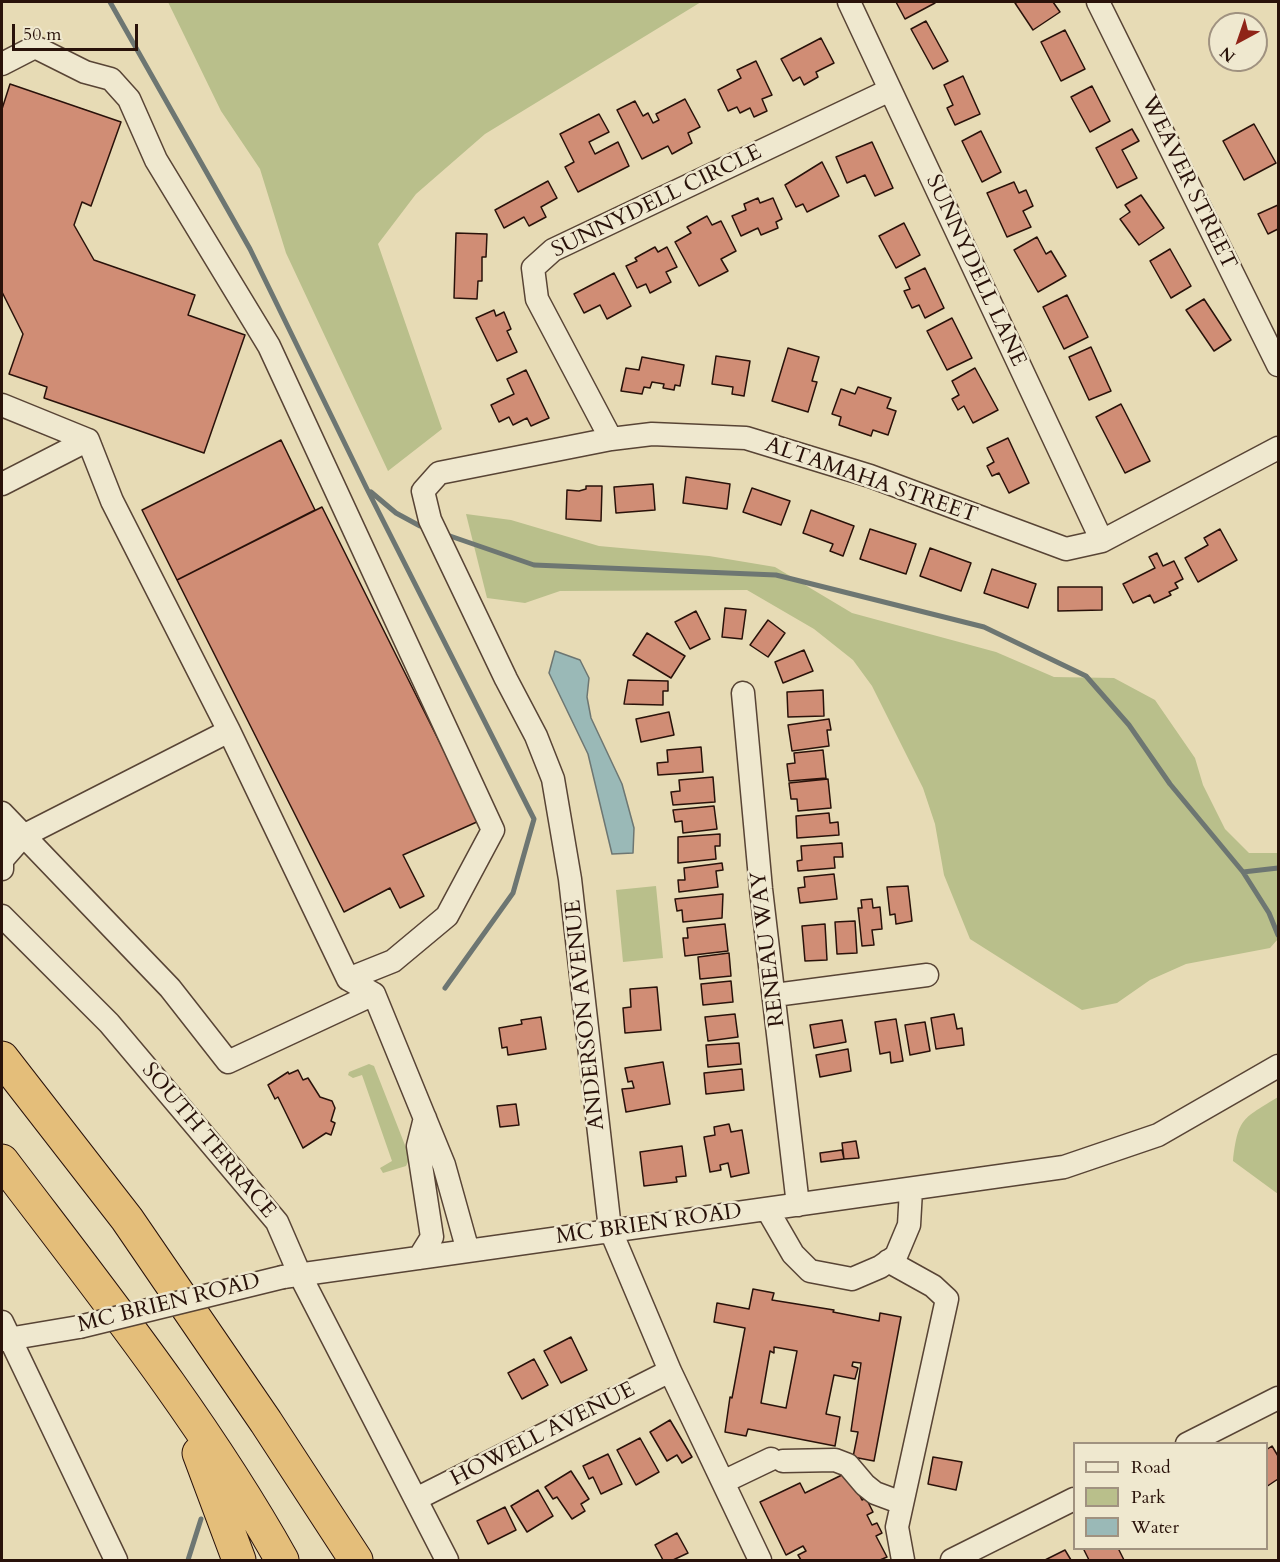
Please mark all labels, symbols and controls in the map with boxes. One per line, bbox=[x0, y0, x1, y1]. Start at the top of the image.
scale bar bbox=[15, 12, 141, 50]
north arrow bbox=[1208, 12, 1268, 72]
text: 50 m bbox=[23, 22, 62, 47]
text: N bbox=[1215, 41, 1240, 67]
street label: WEAVER STREET bbox=[1134, 92, 1242, 274]
street label: SUNNYDELL CIRCLE bbox=[548, 140, 766, 264]
street label: SUNNYDELL LANE bbox=[919, 171, 1031, 371]
street label: ALTAMAHA STREET bbox=[761, 432, 981, 530]
street label: RENEAU WAY bbox=[746, 869, 792, 1029]
street label: ANDERSON AVENUE bbox=[561, 898, 611, 1132]
street label: SOUTH TERRACE bbox=[135, 1058, 281, 1224]
street label: MC BRIEN ROAD bbox=[554, 1199, 744, 1251]
street label: MC BRIEN ROAD bbox=[75, 1269, 263, 1339]
street label: HOWELL AVENUE bbox=[446, 1377, 640, 1493]
legend bbox=[1073, 1442, 1268, 1550]
text: Road bbox=[1131, 1455, 1171, 1480]
text: Park bbox=[1131, 1485, 1166, 1510]
text: Water bbox=[1131, 1515, 1179, 1540]

